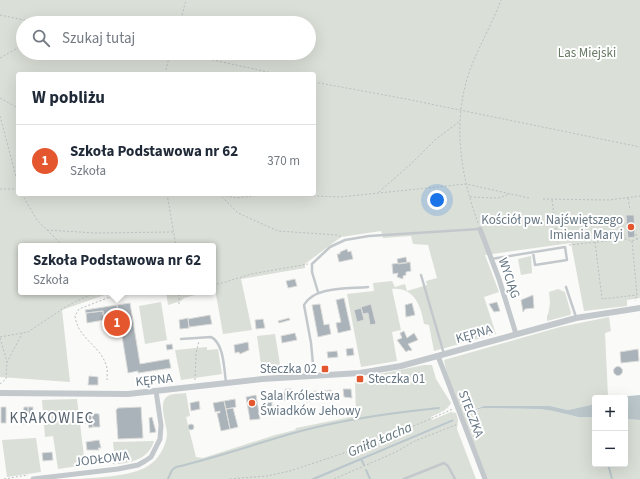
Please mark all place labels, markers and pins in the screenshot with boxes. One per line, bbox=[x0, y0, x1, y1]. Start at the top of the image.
place label: Kościół pw. Najświętszego Imienia Maryi bbox=[481, 211, 623, 244]
marker: Kościół pw. Najświętszego Imienia Maryi bbox=[626, 222, 636, 232]
pin: 1 bbox=[104, 308, 130, 338]
place label: Steczka 02 bbox=[260, 360, 317, 378]
marker: Steczka 02 bbox=[320, 364, 330, 374]
place label: Steczka 01 bbox=[368, 370, 425, 388]
marker: Steczka 01 bbox=[355, 374, 365, 384]
place label: Sala Królestwa Świadków Jehowy bbox=[260, 387, 361, 420]
marker: Sala Królestwa Świadków Jehowy bbox=[247, 398, 257, 408]

